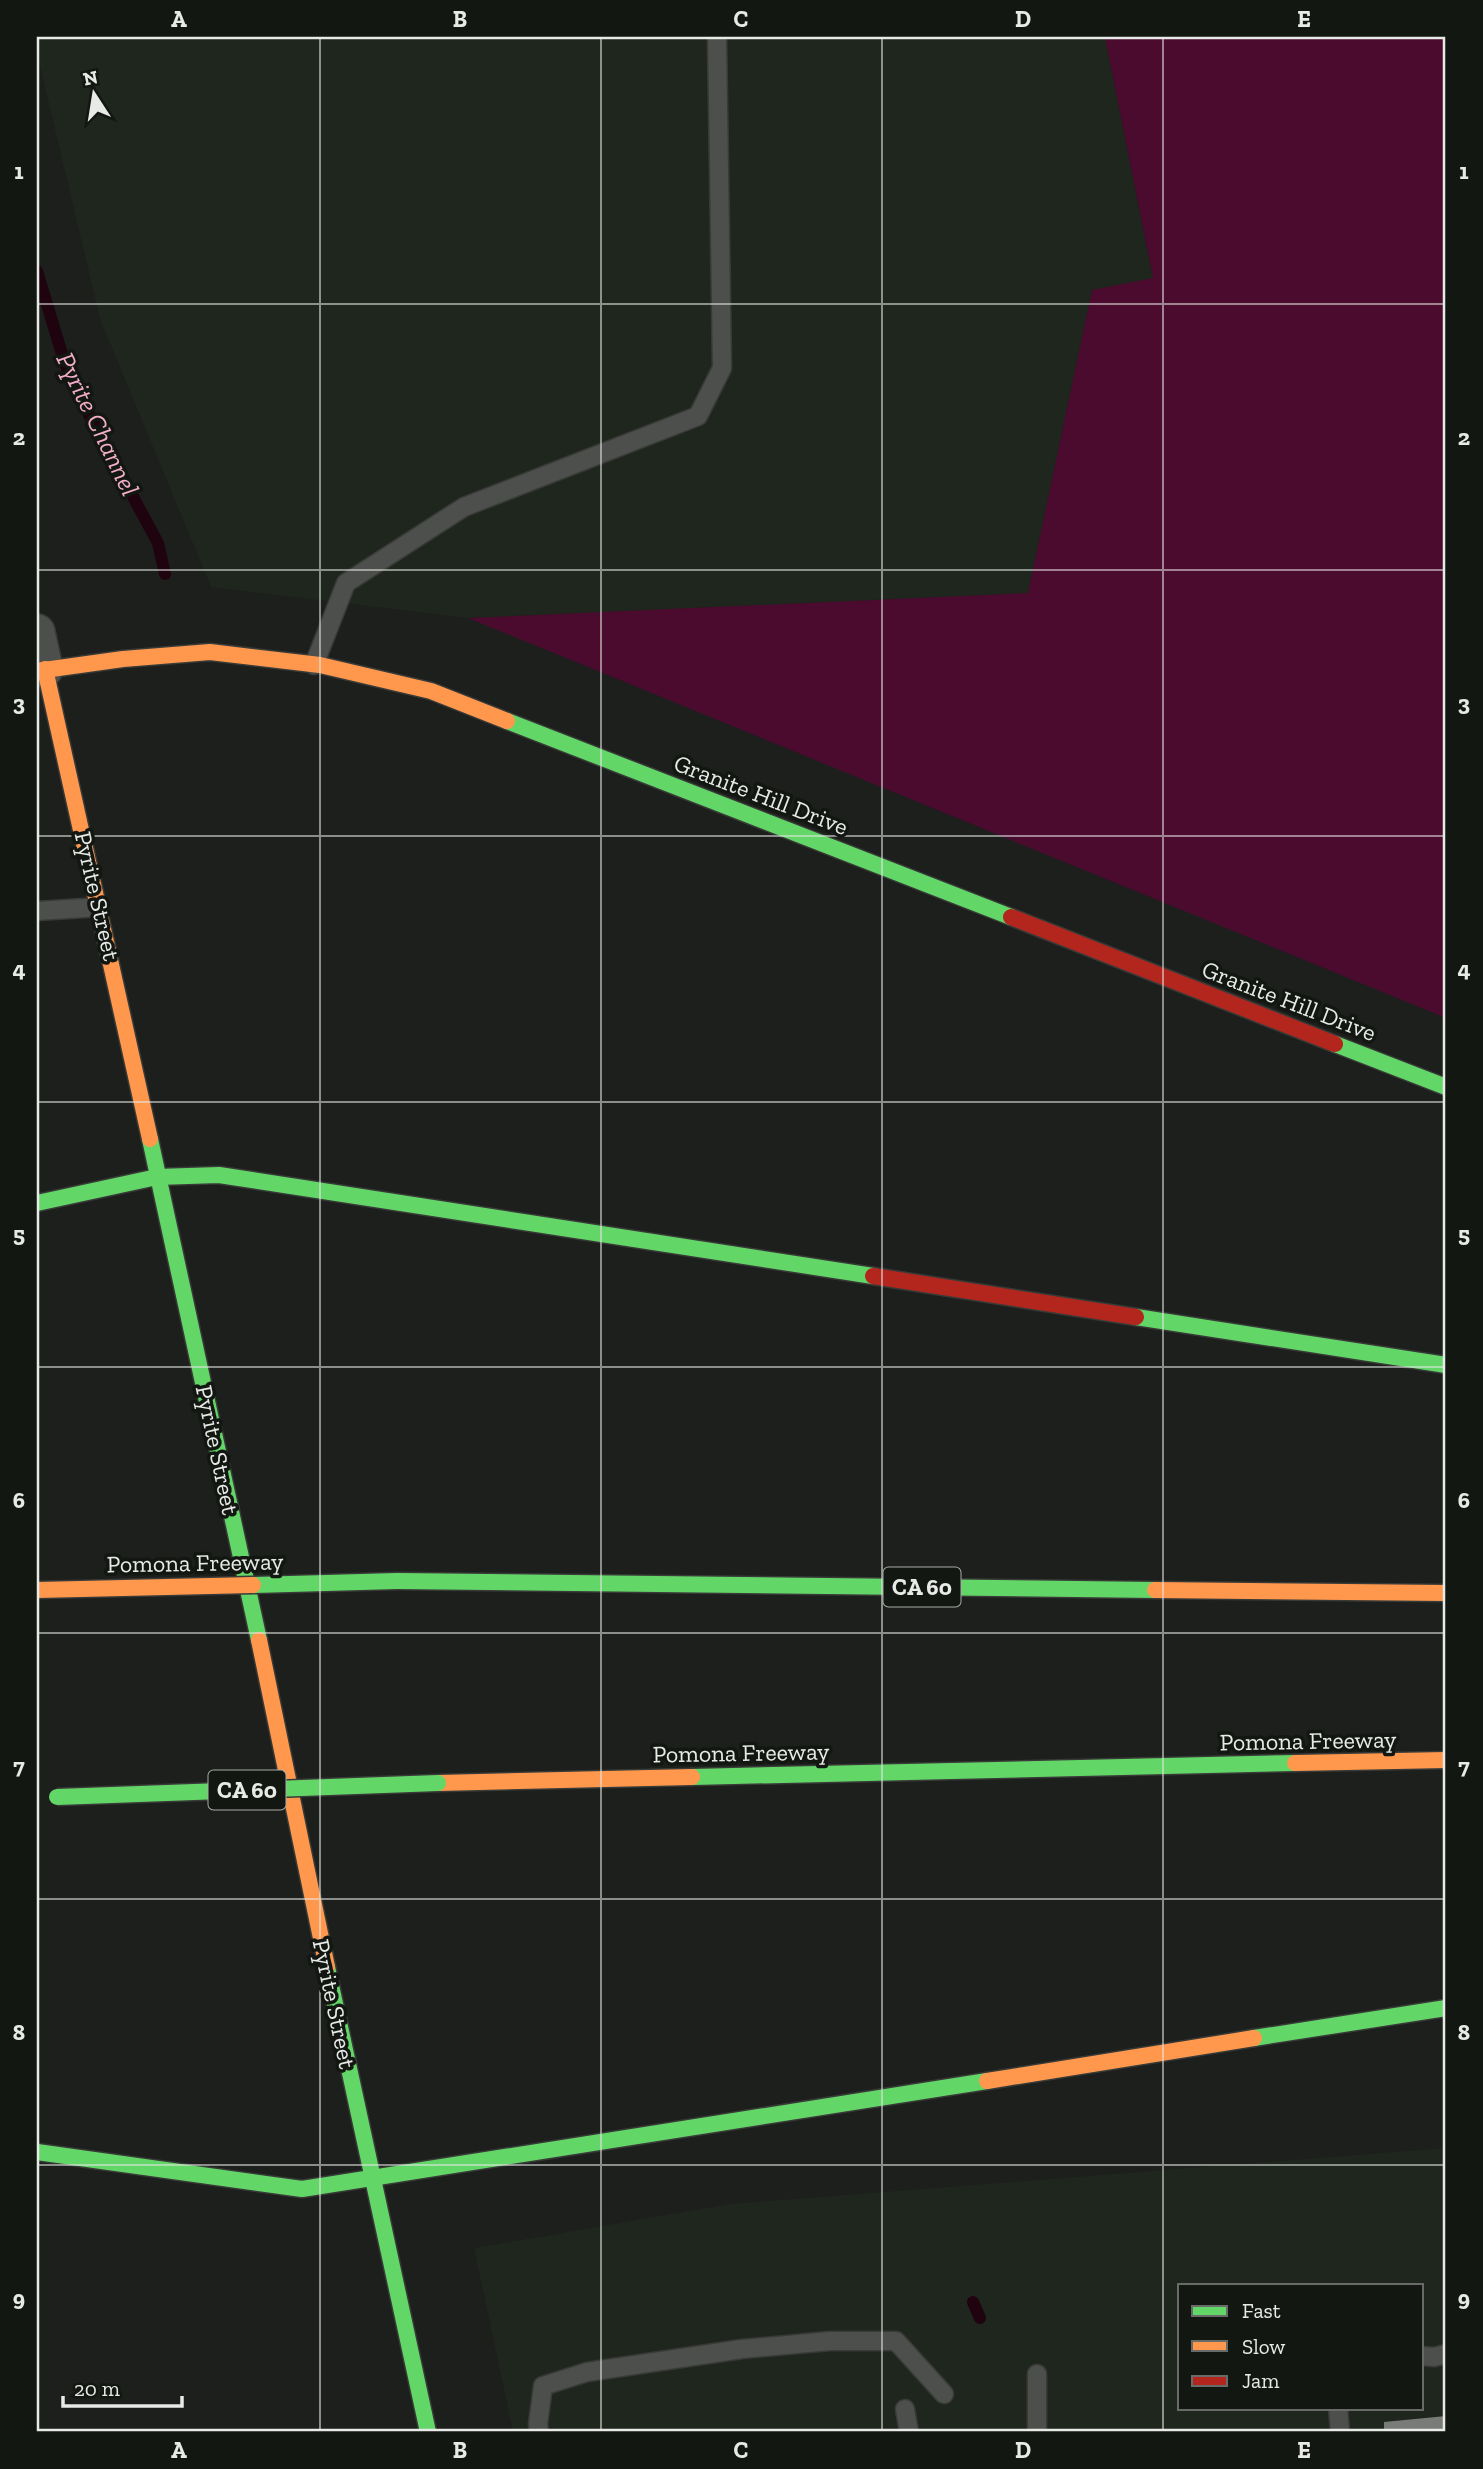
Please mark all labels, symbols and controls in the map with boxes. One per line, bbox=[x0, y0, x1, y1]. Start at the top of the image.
text: A bbox=[171, 5, 187, 33]
text: B bbox=[453, 5, 467, 33]
text: C bbox=[734, 5, 748, 33]
text: D bbox=[1015, 5, 1031, 33]
text: E bbox=[1297, 5, 1311, 33]
north arrow bbox=[60, 60, 130, 130]
text: N bbox=[81, 65, 100, 91]
text: 1 bbox=[14, 157, 24, 185]
text: 1 bbox=[1459, 157, 1469, 185]
water label: Pyrite Channel bbox=[49, 347, 147, 501]
text: 2 bbox=[13, 423, 25, 451]
text: 2 bbox=[1458, 423, 1470, 451]
text: 3 bbox=[13, 689, 25, 717]
text: 3 bbox=[1458, 689, 1470, 717]
street label: Granite Hill Drive bbox=[670, 748, 852, 841]
street label: Pyrite Street bbox=[69, 828, 126, 963]
street label: Granite Hill Drive bbox=[1198, 954, 1380, 1047]
text: 4 bbox=[12, 955, 26, 983]
text: 4 bbox=[1457, 955, 1471, 983]
text: 5 bbox=[13, 1220, 25, 1248]
text: 5 bbox=[1458, 1220, 1470, 1248]
street label: Pyrite Street bbox=[190, 1382, 245, 1517]
text: 6 bbox=[13, 1486, 25, 1514]
text: 6 bbox=[1458, 1486, 1470, 1514]
street label: Pomona Freeway bbox=[106, 1546, 284, 1579]
road number: CA 60 bbox=[884, 1568, 960, 1606]
street label: Pomona Freeway bbox=[1219, 1724, 1397, 1757]
street label: Pomona Freeway bbox=[652, 1736, 830, 1769]
text: 7 bbox=[13, 1752, 25, 1780]
text: 7 bbox=[1458, 1752, 1470, 1780]
road number: CA 60 bbox=[208, 1770, 286, 1810]
street label: Pyrite Street bbox=[307, 1936, 362, 2071]
text: 8 bbox=[13, 2018, 25, 2046]
text: 8 bbox=[1458, 2018, 1470, 2046]
text: 9 bbox=[13, 2284, 25, 2312]
legend bbox=[1178, 2284, 1424, 2410]
text: 9 bbox=[1458, 2284, 1470, 2312]
text: Fast bbox=[1242, 2298, 1281, 2323]
text: Slow bbox=[1242, 2334, 1285, 2359]
scale bar bbox=[63, 2364, 182, 2408]
text: Jam bbox=[1242, 2368, 1279, 2393]
text: 20 m bbox=[74, 2376, 120, 2401]
text: A bbox=[171, 2436, 187, 2464]
text: B bbox=[453, 2436, 467, 2464]
text: C bbox=[734, 2436, 748, 2464]
text: D bbox=[1015, 2436, 1031, 2464]
text: E bbox=[1297, 2436, 1311, 2464]

